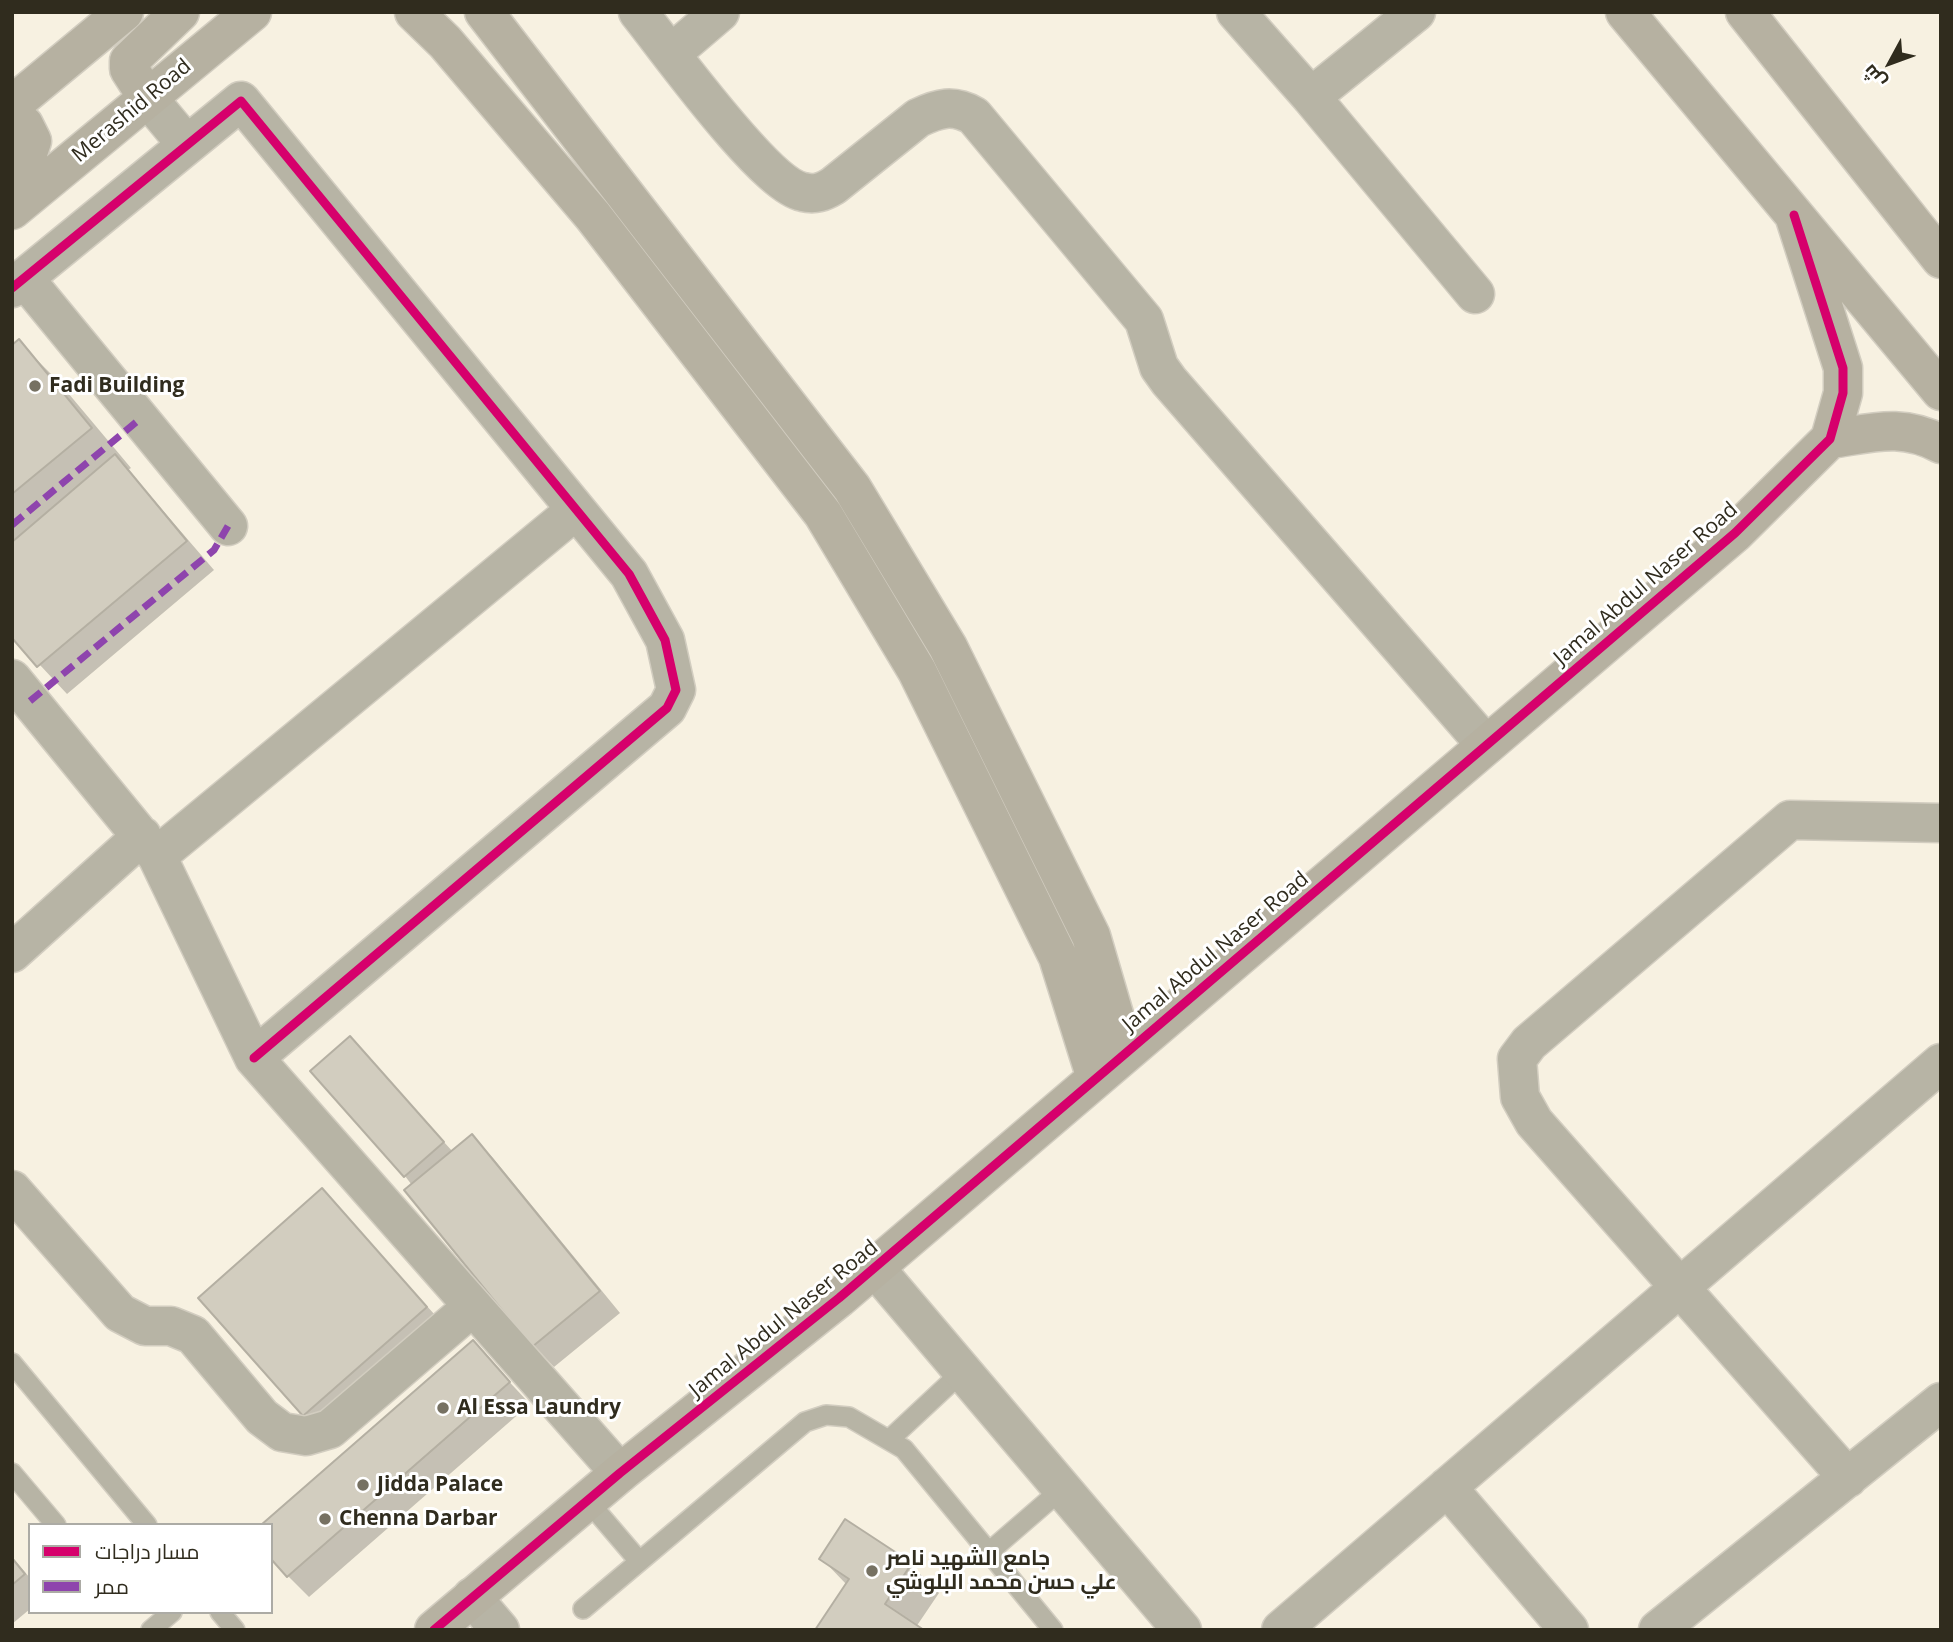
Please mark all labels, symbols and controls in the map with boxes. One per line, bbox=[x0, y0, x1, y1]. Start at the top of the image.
north arrow bbox=[1855, 28, 1925, 98]
street label: Merashid Road bbox=[67, 54, 197, 168]
text: ش bbox=[1856, 59, 1892, 95]
place label: Fadi Building bbox=[49, 373, 184, 399]
marker: Fadi Building bbox=[27, 378, 43, 394]
street label: Jamal Abdul Naser Road bbox=[1549, 497, 1743, 671]
street label: Jamal Abdul Naser Road bbox=[1118, 867, 1314, 1037]
street label: Jamal Abdul Naser Road bbox=[685, 1235, 883, 1403]
place label: Al Essa Laundry bbox=[457, 1395, 621, 1421]
marker: Al Essa Laundry bbox=[435, 1400, 451, 1416]
place label: Jidda Palace bbox=[377, 1472, 503, 1498]
marker: Jidda Palace bbox=[355, 1477, 371, 1493]
place label: Chenna Darbar bbox=[339, 1506, 498, 1532]
marker: Chenna Darbar bbox=[317, 1511, 333, 1527]
legend bbox=[28, 1523, 273, 1614]
text: مسار دراجات bbox=[95, 1537, 199, 1565]
place label: جامع الشهيد ناصر علي حسن محمد البلوشي bbox=[886, 1546, 1117, 1596]
marker: جامع الشهيد ناصر علي حسن محمد البلوشي bbox=[864, 1563, 880, 1579]
text: ممر bbox=[95, 1572, 129, 1600]

